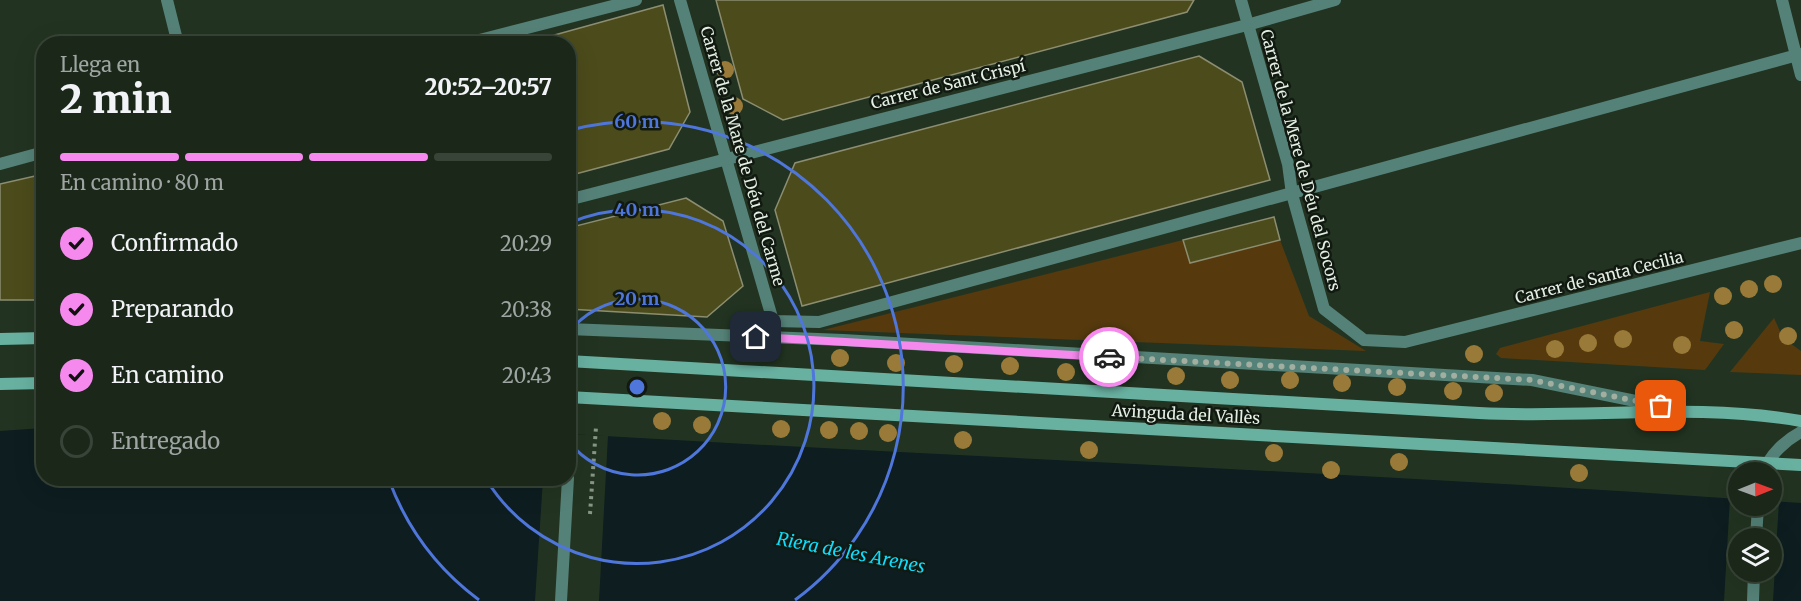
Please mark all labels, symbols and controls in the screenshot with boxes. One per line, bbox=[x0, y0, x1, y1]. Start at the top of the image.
street label: Carrer de la Mare de Déu del Carme bbox=[696, 24, 790, 288]
street label: Carrer de la Mere de Déu del Socors bbox=[1256, 27, 1346, 293]
text: Llega en bbox=[60, 52, 140, 77]
street label: Carrer de Sant Crispí bbox=[869, 55, 1028, 113]
text: 20:52–20:57 bbox=[425, 73, 552, 101]
text: 2 min bbox=[60, 75, 172, 124]
text: 60 m bbox=[614, 110, 660, 133]
text: En camino · 80 m bbox=[60, 170, 224, 195]
text: 40 m bbox=[614, 198, 660, 221]
icon: check bbox=[60, 227, 93, 260]
text: Confirmado bbox=[111, 229, 238, 257]
text: 20:29 bbox=[500, 231, 552, 256]
street label: Carrer de Santa Cecilia bbox=[1513, 246, 1686, 308]
text: 20 m bbox=[615, 287, 659, 310]
icon: check bbox=[60, 293, 93, 326]
text: Preparando bbox=[111, 295, 234, 323]
text: 20:38 bbox=[501, 297, 552, 322]
pin bbox=[730, 311, 781, 362]
icon: home bbox=[739, 320, 772, 353]
courier bbox=[1079, 327, 1139, 387]
icon: car bbox=[1093, 341, 1126, 374]
icon: check bbox=[60, 359, 93, 392]
text: En camino bbox=[111, 361, 224, 389]
text: 20:43 bbox=[502, 363, 552, 388]
centre of rings bbox=[627, 377, 647, 397]
pin bbox=[1635, 380, 1686, 431]
icon: bag bbox=[1644, 389, 1677, 422]
street label: Avinguda del Vallès bbox=[1110, 400, 1261, 428]
text: Entregado bbox=[111, 427, 220, 455]
north arrow bbox=[1728, 462, 1782, 516]
map controls bbox=[1728, 462, 1782, 582]
water label: Riera de les Arenes bbox=[775, 527, 927, 578]
button: layers bbox=[1728, 528, 1782, 582]

